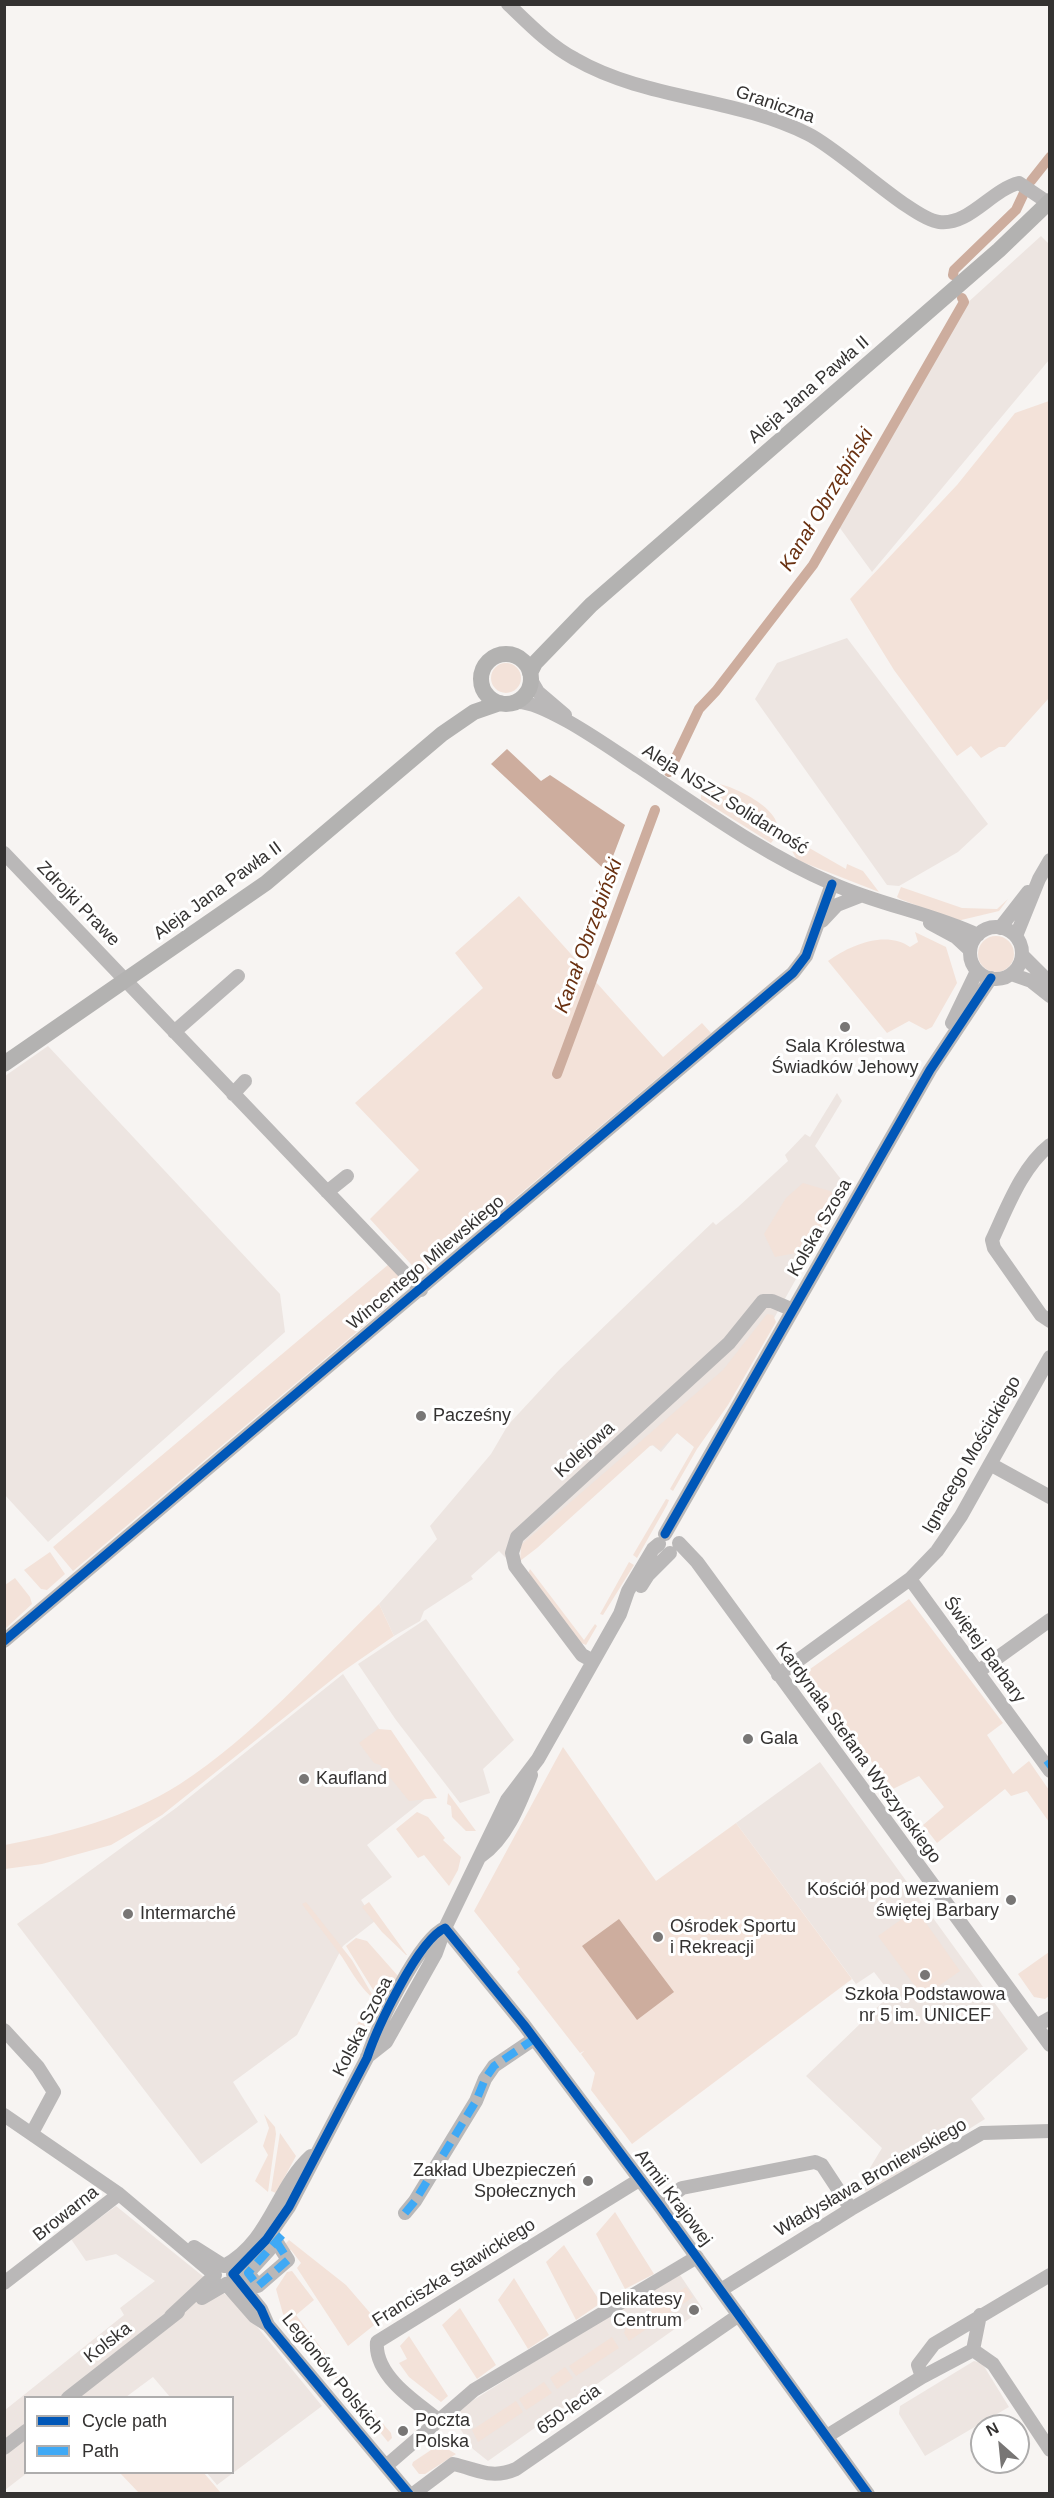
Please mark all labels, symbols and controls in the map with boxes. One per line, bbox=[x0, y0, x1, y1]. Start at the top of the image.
street label: Graniczna bbox=[733, 81, 817, 129]
street label: Aleja Jana Pawła II bbox=[744, 332, 874, 448]
water label: Kanał Obrzębiński bbox=[775, 424, 879, 576]
street label: Aleja NSZZ Solidarność bbox=[638, 740, 812, 860]
street label: Aleja Jana Pawła II bbox=[150, 837, 286, 945]
water label: Kanał Obrzębiński bbox=[550, 856, 628, 1016]
street label: Zdrojki Prawe bbox=[32, 857, 124, 951]
marker: Sala Królestwa Świadków Jehowy bbox=[838, 1020, 852, 1034]
place label: Sala Królestwa Świadków Jehowy bbox=[771, 1036, 919, 1078]
street label: Kolska Szosa bbox=[783, 1175, 857, 1281]
street label: Wincentego Milewskiego bbox=[343, 1191, 509, 1335]
street label: Ignacego Mościckiego bbox=[918, 1372, 1026, 1538]
place label: Pacześny bbox=[433, 1405, 511, 1427]
marker: Pacześny bbox=[414, 1409, 428, 1423]
street label: Kolejowa bbox=[551, 1418, 619, 1482]
street label: Świętej Barbary bbox=[938, 1593, 1030, 1707]
street label: Kardynała Stefana Wyszyńskiego bbox=[771, 1638, 945, 1868]
place label: Gala bbox=[760, 1728, 798, 1750]
marker: Gala bbox=[741, 1732, 755, 1746]
place label: Kaufland bbox=[316, 1768, 387, 1790]
marker: Kaufland bbox=[297, 1772, 311, 1786]
place label: Kościół pod wezwaniem świętej Barbary bbox=[807, 1879, 999, 1922]
marker: Kościół pod wezwaniem świętej Barbary bbox=[1004, 1893, 1018, 1907]
place label: Intermarché bbox=[140, 1903, 236, 1925]
marker: Intermarché bbox=[121, 1907, 135, 1921]
place label: Ośrodek Sportu i Rekreacji bbox=[670, 1916, 796, 1958]
marker: Ośrodek Sportu i Rekreacji bbox=[651, 1930, 665, 1944]
marker: Szkoła Podstawowa nr 5 im. UNICEF bbox=[918, 1968, 932, 1982]
street label: Kolska Szosa bbox=[329, 1974, 397, 2080]
place label: Szkoła Podstawowa nr 5 im. UNICEF bbox=[844, 1984, 1006, 2026]
street label: Władysława Broniewskiego bbox=[771, 2114, 971, 2242]
street label: Armii Krajowej bbox=[630, 2146, 716, 2250]
place label: Zakład Ubezpieczeń Społecznych bbox=[413, 2160, 576, 2202]
marker: Zakład Ubezpieczeń Społecznych bbox=[581, 2174, 595, 2188]
street label: Browarna bbox=[29, 2182, 103, 2246]
street label: Franciszka Stawickiego bbox=[369, 2214, 539, 2332]
place label: Delikatesy Centrum bbox=[599, 2289, 682, 2332]
marker: Delikatesy Centrum bbox=[687, 2303, 701, 2317]
street label: Legionów Polskich bbox=[277, 2309, 387, 2439]
street label: Kolska bbox=[80, 2318, 136, 2368]
street label: 650-lecia bbox=[533, 2380, 605, 2440]
legend bbox=[24, 2396, 234, 2474]
place label: Poczta Polska bbox=[415, 2410, 470, 2452]
text: Cycle path bbox=[82, 2411, 167, 2431]
north arrow bbox=[970, 2414, 1030, 2474]
text: N bbox=[983, 2419, 1002, 2439]
marker: Poczta Polska bbox=[396, 2424, 410, 2438]
text: Path bbox=[82, 2441, 119, 2461]

